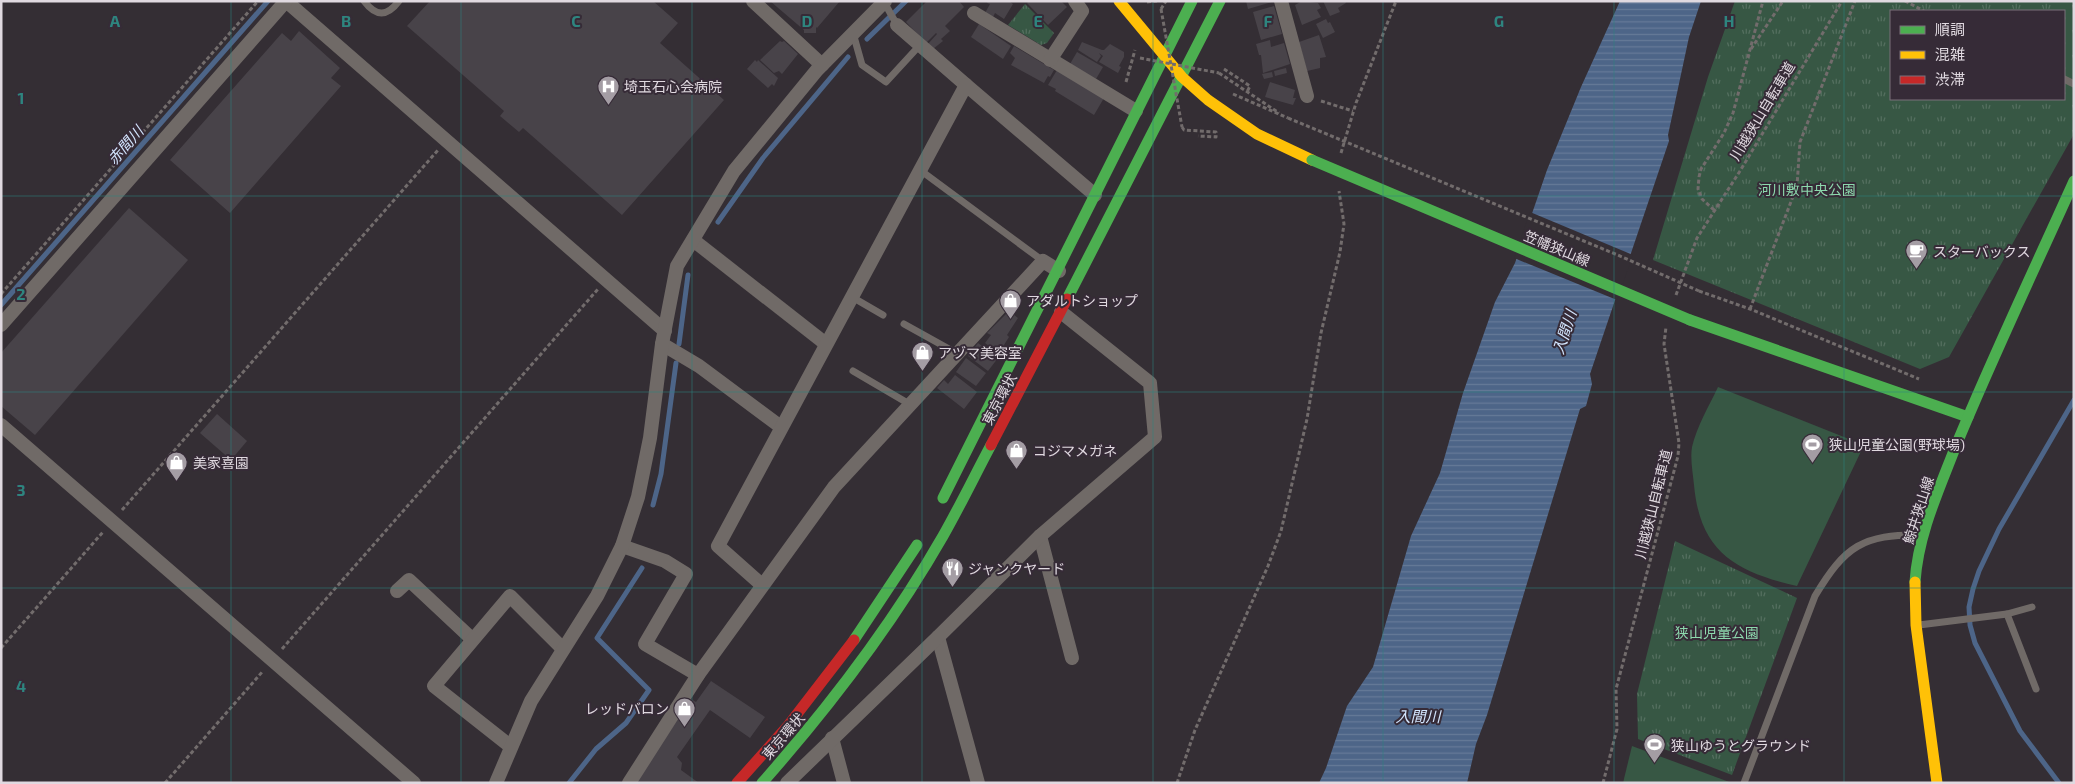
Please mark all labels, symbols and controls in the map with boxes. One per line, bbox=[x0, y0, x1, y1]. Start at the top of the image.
legend bbox=[1890, 10, 2065, 100]
text: A bbox=[110, 11, 121, 30]
text: B bbox=[341, 11, 351, 30]
text: C bbox=[571, 11, 581, 30]
text: D bbox=[802, 11, 813, 30]
text: E bbox=[1033, 11, 1043, 30]
text: F bbox=[1264, 11, 1273, 30]
text: G bbox=[1494, 11, 1504, 30]
text: H bbox=[1723, 11, 1735, 30]
text: 順調 bbox=[1935, 20, 1965, 38]
text: 混雑 bbox=[1935, 45, 1965, 63]
street label: 川越狭山自転車道 bbox=[1726, 59, 1798, 163]
text: 渋滞 bbox=[1935, 70, 1965, 88]
hospital icon: 埼玉石心会病院 bbox=[596, 74, 620, 105]
place label: 埼玉石心会病院 bbox=[624, 78, 722, 95]
text: 1 bbox=[18, 88, 24, 107]
water label: 赤間川 bbox=[103, 121, 148, 168]
park label: 河川敷中央公園 bbox=[1758, 181, 1856, 198]
street label: 笠幡狭山線 bbox=[1521, 227, 1593, 269]
cafe icon: スターバックス bbox=[1905, 239, 1929, 270]
place label: スターバックス bbox=[1933, 243, 2030, 260]
text: 2 bbox=[16, 284, 26, 303]
shop icon: アダルトショップ bbox=[998, 288, 1022, 319]
place label: アダルトショップ bbox=[1026, 292, 1138, 309]
water label: 入間川 bbox=[1548, 306, 1580, 356]
shop icon: アヅマ美容室 bbox=[910, 340, 934, 371]
place label: アヅマ美容室 bbox=[938, 344, 1022, 361]
street label: 東京環状 bbox=[978, 370, 1020, 428]
sports icon: 狭山児童公園(野球場) bbox=[1801, 432, 1825, 463]
place label: 狭山児童公園(野球場) bbox=[1829, 436, 1965, 453]
shop icon: コジマメガネ bbox=[1005, 438, 1029, 469]
place label: コジマメガネ bbox=[1033, 442, 1117, 459]
street label: 川越狭山自転車道 bbox=[1631, 448, 1675, 560]
shop icon: 美家喜園 bbox=[165, 450, 189, 481]
place label: 美家喜園 bbox=[193, 454, 249, 471]
street label: 鯨井狭山線 bbox=[1899, 474, 1937, 546]
text: 3 bbox=[16, 480, 26, 499]
restaurant icon: ジャンクヤード bbox=[940, 556, 964, 587]
place label: ジャンクヤード bbox=[968, 560, 1065, 577]
park label: 狭山児童公園 bbox=[1675, 624, 1759, 641]
text: 4 bbox=[16, 676, 26, 695]
shop icon: レッドバロン bbox=[673, 696, 697, 727]
place label: レッドバロン bbox=[585, 700, 669, 717]
water label: 入間川 bbox=[1395, 707, 1442, 725]
street label: 東京環状 bbox=[758, 709, 808, 763]
sports icon: 狭山ゆうとグラウンド bbox=[1643, 733, 1667, 764]
place label: 狭山ゆうとグラウンド bbox=[1671, 737, 1811, 754]

